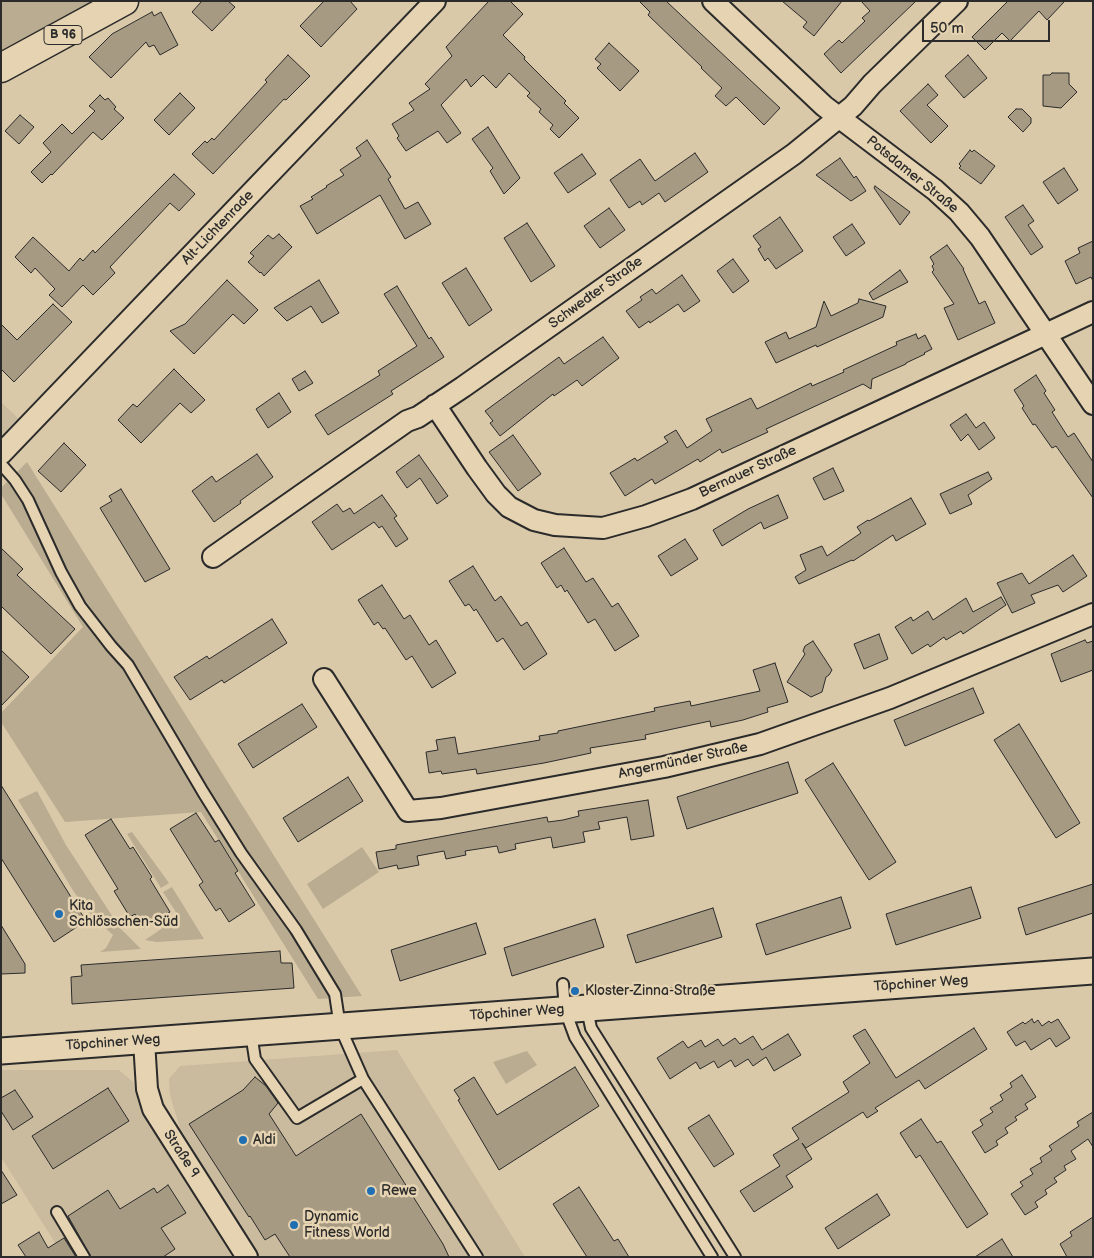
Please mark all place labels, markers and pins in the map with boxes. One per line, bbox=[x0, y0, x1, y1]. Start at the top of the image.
place label: Kita Schlösschen-Süd bbox=[69, 898, 178, 930]
marker: Kita Schlösschen-Süd bbox=[53, 908, 65, 920]
place label: Kloster-Zinna-Straße bbox=[585, 983, 716, 999]
marker: Kloster-Zinna-Straße bbox=[569, 985, 581, 997]
place label: Aldi bbox=[253, 1132, 276, 1148]
marker: Aldi bbox=[237, 1134, 249, 1146]
place label: Rewe bbox=[381, 1183, 417, 1199]
marker: Rewe bbox=[365, 1185, 377, 1197]
place label: Dynamic Fitness World bbox=[304, 1209, 390, 1242]
marker: Dynamic Fitness World bbox=[288, 1219, 300, 1231]

